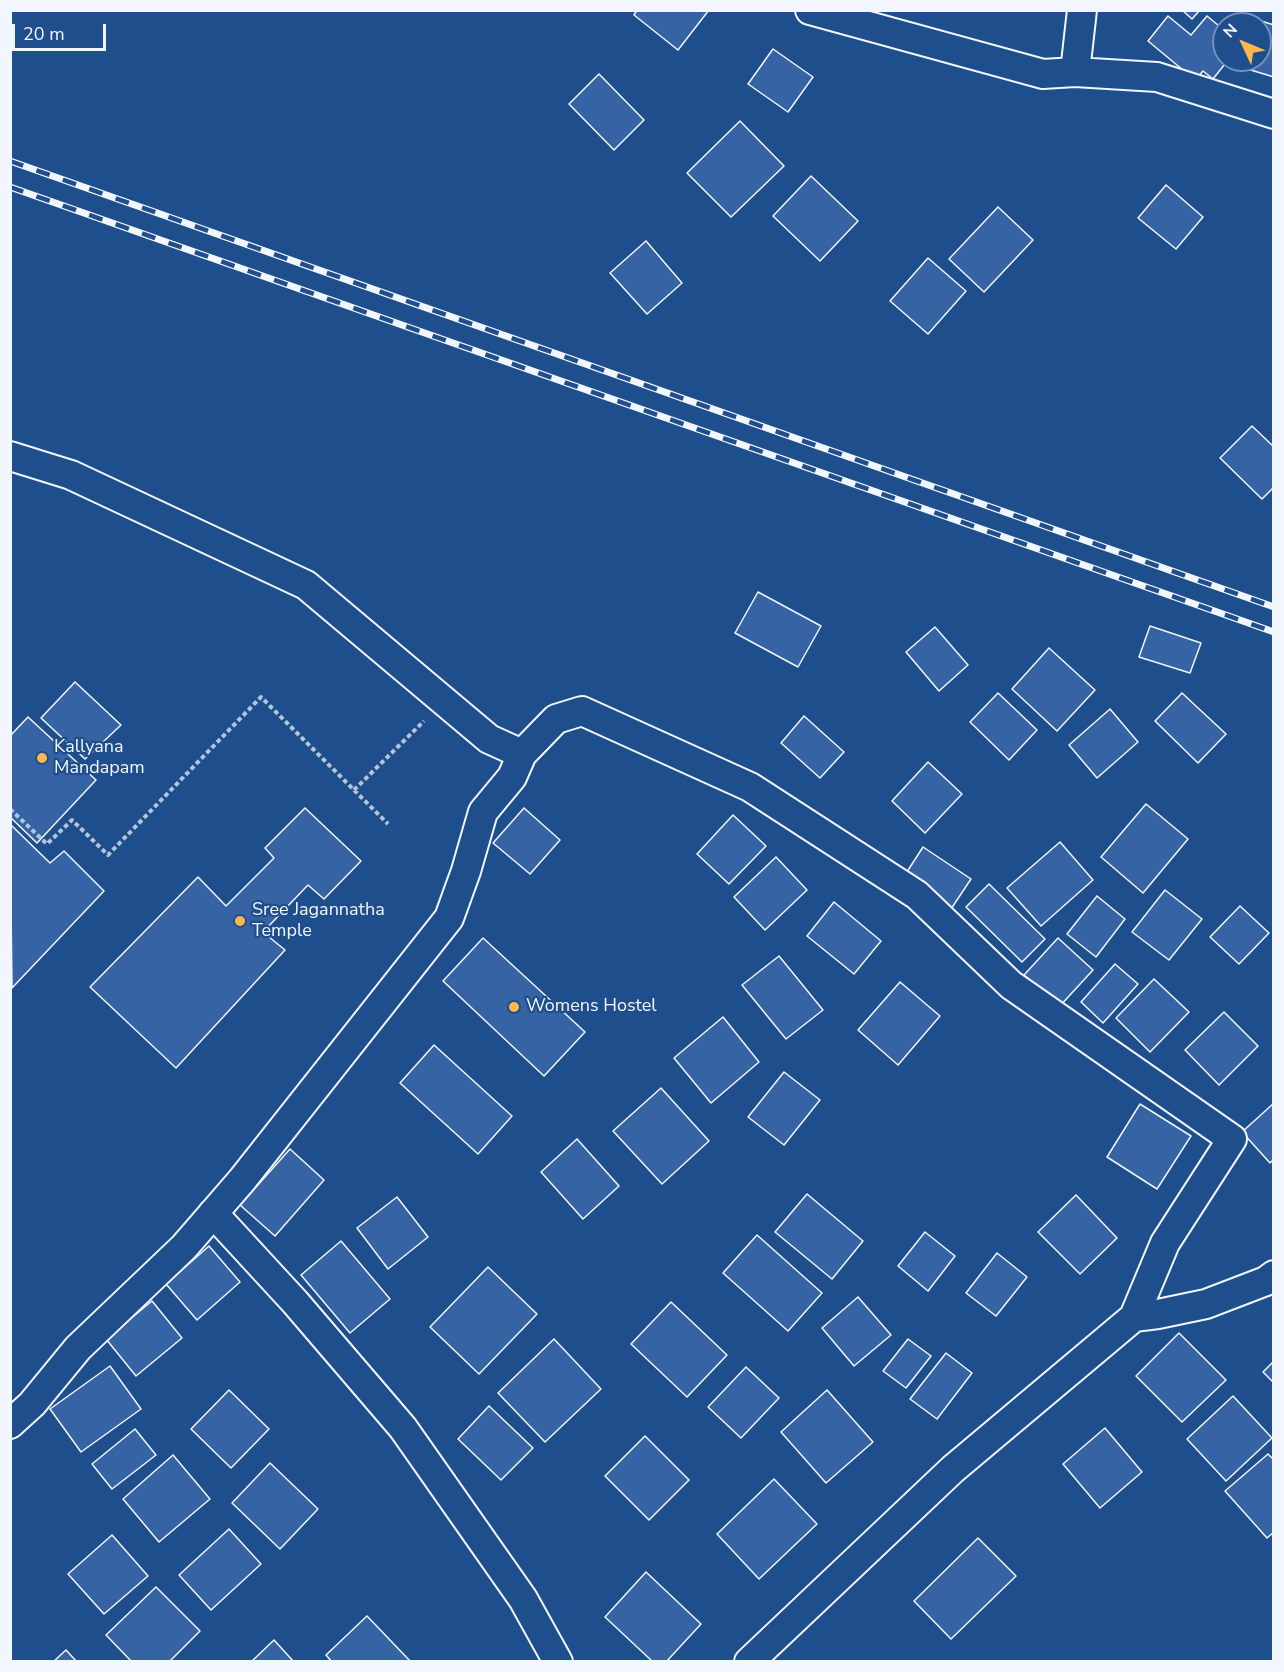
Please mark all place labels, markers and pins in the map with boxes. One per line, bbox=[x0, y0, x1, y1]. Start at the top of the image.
place label: Kallyana Mandapam bbox=[54, 737, 145, 780]
marker: Kallyana Mandapam bbox=[35, 751, 49, 765]
place label: Sree Jagannatha Temple bbox=[252, 900, 385, 942]
marker: Sree Jagannatha Temple bbox=[233, 914, 247, 928]
place label: Womens Hostel bbox=[526, 996, 657, 1018]
marker: Womens Hostel bbox=[507, 1000, 521, 1014]

